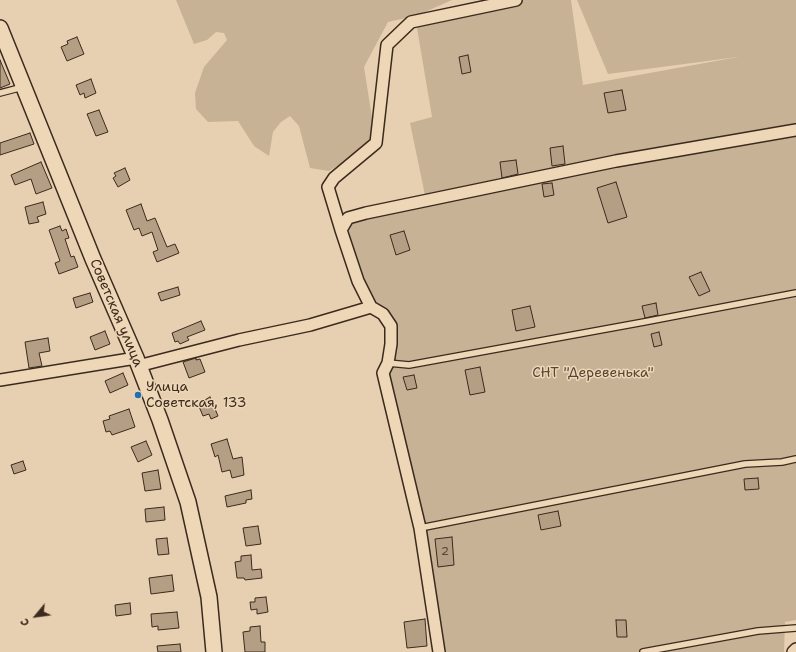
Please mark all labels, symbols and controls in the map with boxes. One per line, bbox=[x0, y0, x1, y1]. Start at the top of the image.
street label: Советская улица bbox=[86, 256, 146, 370]
park label: СНТ "Деревенька" bbox=[532, 365, 654, 381]
place label: Улица Советская, 133 bbox=[146, 379, 247, 412]
marker: Улица Советская, 133 bbox=[133, 390, 143, 400]
house number: 2 bbox=[441, 545, 449, 559]
north arrow bbox=[16, 596, 56, 636]
text: С bbox=[17, 615, 33, 629]

